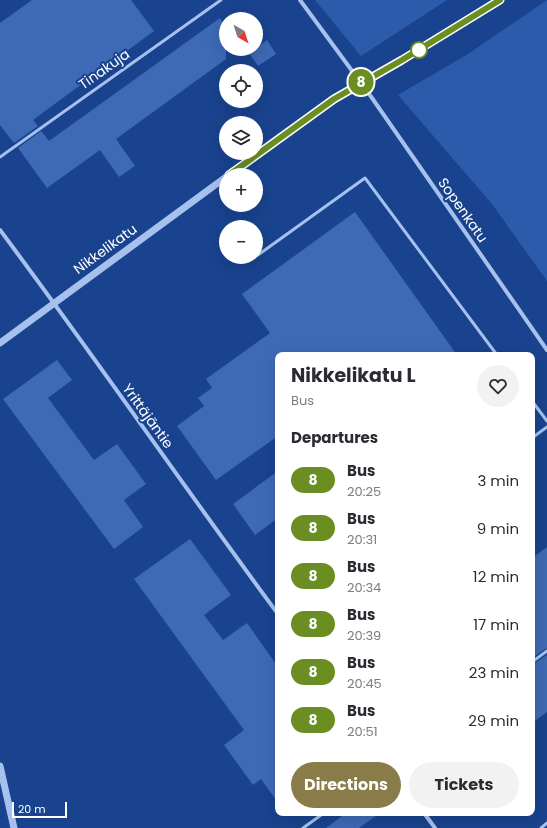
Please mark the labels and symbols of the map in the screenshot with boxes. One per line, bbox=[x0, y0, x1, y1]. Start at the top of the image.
north arrow bbox=[219, 12, 263, 56]
unlabelled marker bbox=[410, 41, 428, 59]
street label: Tinakuja bbox=[74, 44, 134, 94]
line badge: 8 bbox=[348, 69, 374, 95]
street label: Sopenkatu bbox=[433, 174, 493, 246]
street label: Nikkelikatu bbox=[69, 219, 141, 279]
street label: Yrittäjäntie bbox=[118, 380, 178, 453]
scale bar bbox=[12, 800, 67, 819]

